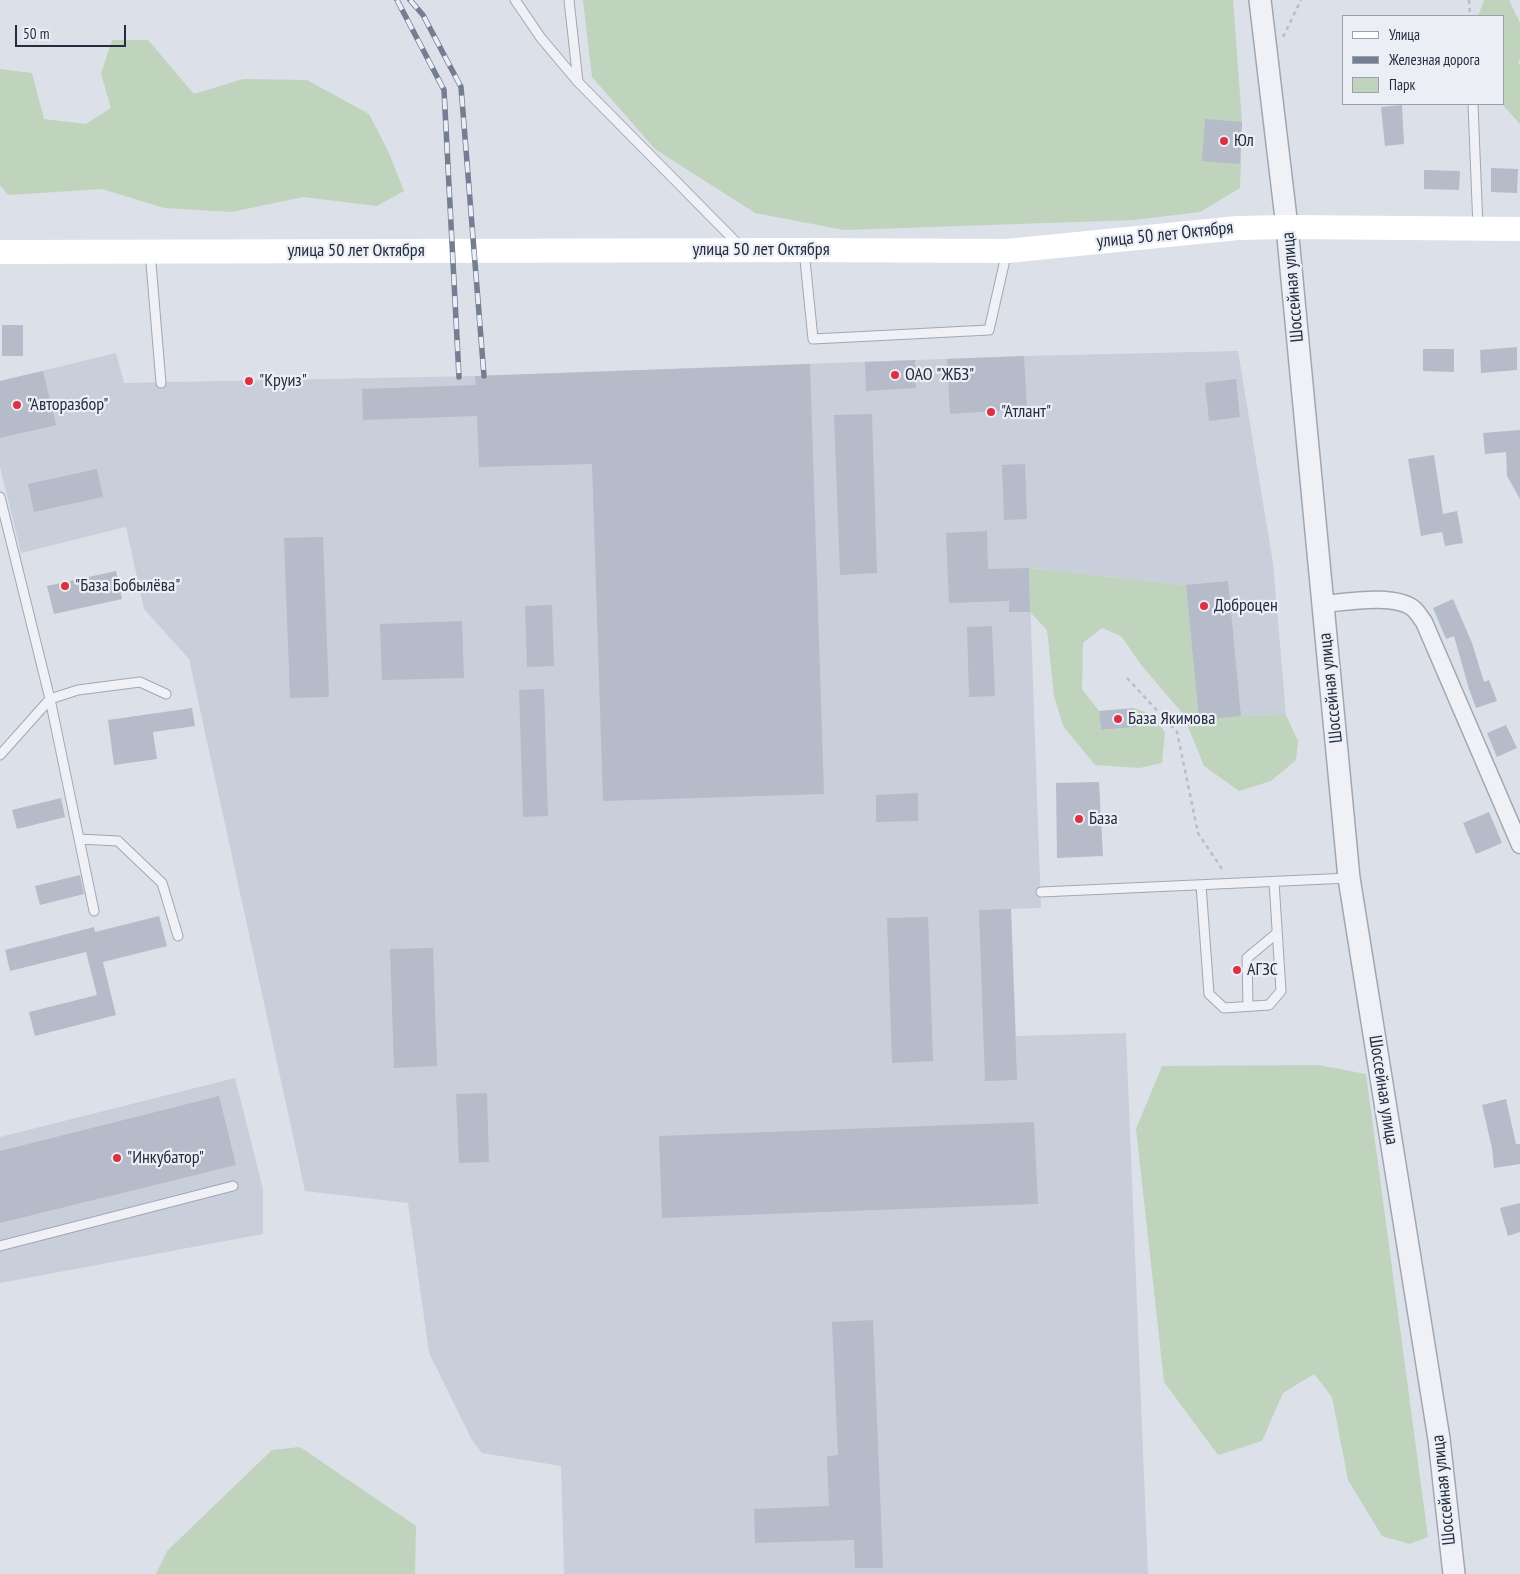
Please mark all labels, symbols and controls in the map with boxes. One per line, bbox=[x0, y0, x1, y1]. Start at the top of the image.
scale bar bbox=[18, 15, 129, 47]
legend bbox=[1342, 15, 1505, 105]
text: 50 m bbox=[23, 24, 49, 43]
text: Улица bbox=[1389, 25, 1420, 44]
text: Железная дорога bbox=[1389, 50, 1480, 69]
text: Парк bbox=[1389, 75, 1415, 94]
place label: Юл bbox=[1234, 130, 1254, 152]
marker: Юл bbox=[1218, 135, 1230, 147]
street label: улица 50 лет Октября bbox=[1096, 217, 1234, 253]
street label: Шоссейная улица bbox=[1277, 231, 1309, 343]
street label: улица 50 лет Октября bbox=[692, 239, 830, 261]
street label: улица 50 лет Октября bbox=[287, 240, 425, 262]
place label: ОАО "ЖБЗ" bbox=[905, 364, 974, 386]
marker: ОАО "ЖБЗ" bbox=[889, 369, 901, 381]
place label: "Круиз" bbox=[259, 370, 307, 392]
marker: "Круиз" bbox=[243, 375, 255, 387]
place label: "Авторазбор" bbox=[27, 394, 109, 416]
marker: "Авторазбор" bbox=[11, 399, 23, 411]
place label: "Атлант" bbox=[1001, 401, 1051, 423]
marker: "Атлант" bbox=[985, 406, 997, 418]
place label: "База Бобылёва" bbox=[75, 575, 180, 597]
marker: "База Бобылёва" bbox=[59, 580, 71, 592]
place label: Доброцен bbox=[1214, 595, 1278, 617]
marker: Доброцен bbox=[1198, 600, 1210, 612]
street label: Шоссейная улица bbox=[1314, 632, 1348, 744]
place label: База Якимова bbox=[1128, 708, 1215, 730]
marker: База Якимова bbox=[1112, 713, 1124, 725]
place label: База bbox=[1089, 808, 1118, 830]
marker: База bbox=[1073, 813, 1085, 825]
place label: АГЗС bbox=[1247, 959, 1278, 981]
marker: АГЗС bbox=[1231, 964, 1243, 976]
street label: Шоссейная улица bbox=[1364, 1034, 1402, 1146]
place label: "Инкубатор" bbox=[127, 1147, 204, 1169]
marker: "Инкубатор" bbox=[111, 1152, 123, 1164]
street label: Шоссейная улица bbox=[1427, 1434, 1461, 1546]

